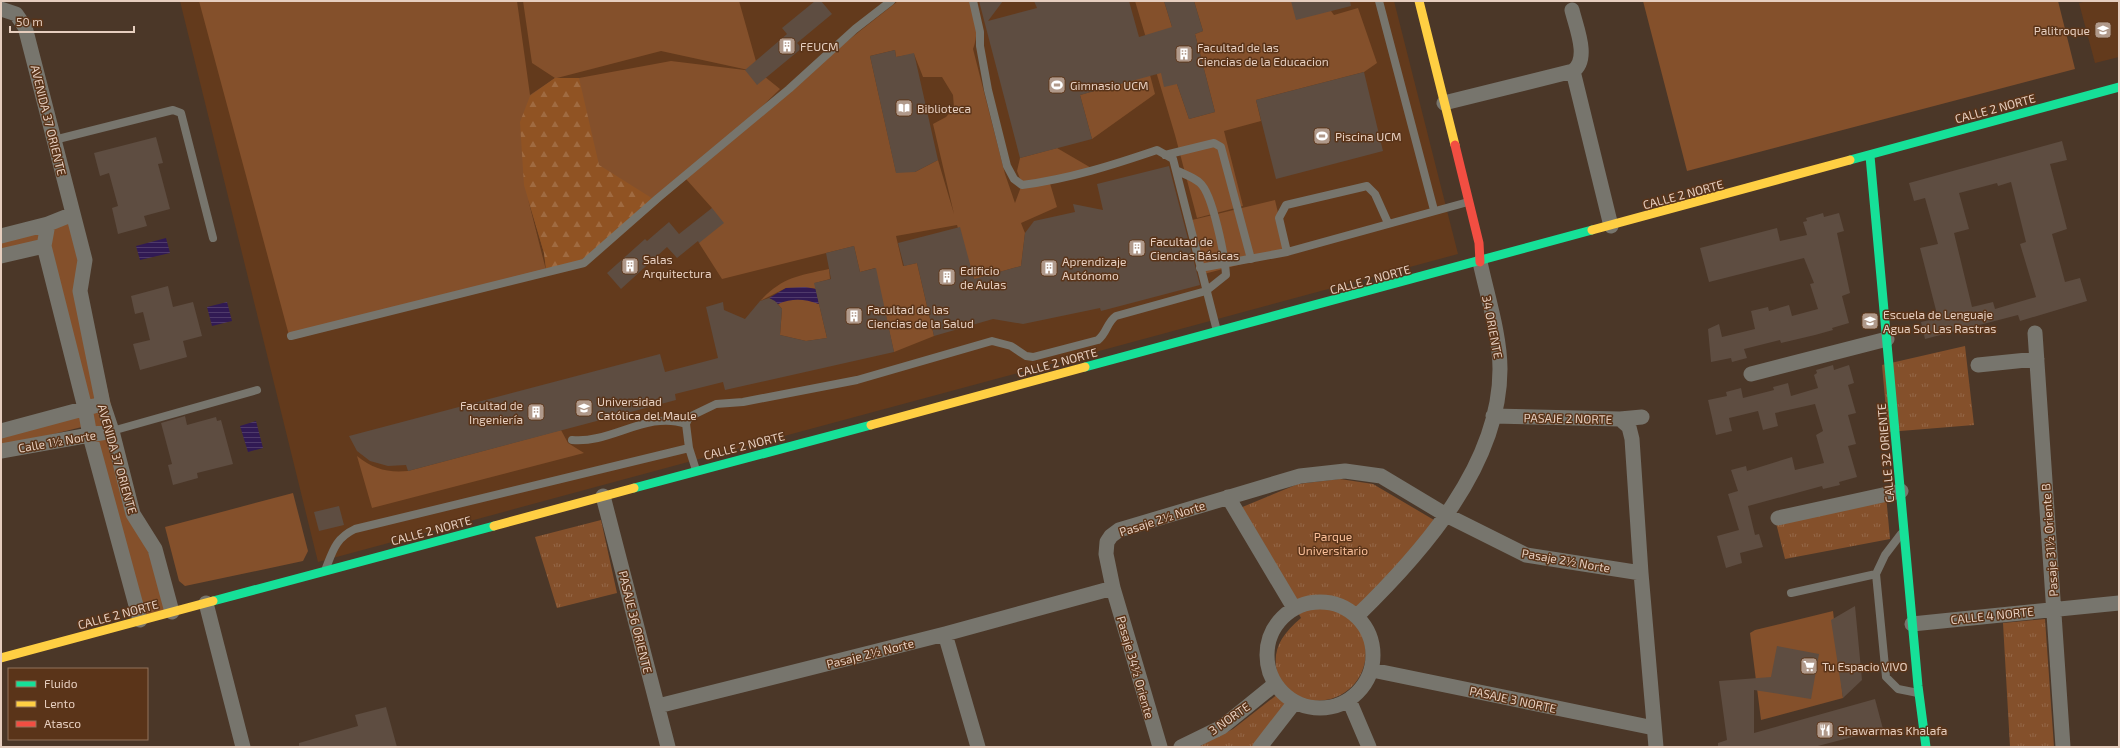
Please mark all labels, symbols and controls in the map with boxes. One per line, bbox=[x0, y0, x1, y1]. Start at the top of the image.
scale bar bbox=[10, 8, 134, 34]
text: 50 m bbox=[16, 14, 43, 28]
school or university icon: Palitroque bbox=[2093, 20, 2113, 40]
place label: Palitroque bbox=[2034, 23, 2090, 37]
building icon: FEUCM bbox=[777, 36, 797, 56]
place label: FEUCM bbox=[800, 39, 839, 53]
place label: Facultad de las Ciencias de la Educacion bbox=[1197, 40, 1329, 68]
building icon: Facultad de las Ciencias de la Educacion bbox=[1174, 44, 1194, 64]
street label: AVENIDA 37 ORIENTE bbox=[28, 63, 70, 177]
sports icon: Gimnasio UCM bbox=[1047, 75, 1067, 95]
place label: Gimnasio UCM bbox=[1070, 78, 1149, 92]
street label: CALLE 2 NORTE bbox=[1953, 90, 2037, 125]
library icon: Biblioteca bbox=[894, 98, 914, 118]
place label: Biblioteca bbox=[917, 101, 971, 115]
sports icon: Piscina UCM bbox=[1312, 126, 1332, 146]
place label: Piscina UCM bbox=[1335, 129, 1402, 143]
street label: CALLE 2 NORTE bbox=[1641, 176, 1725, 211]
place label: Facultad de Ciencias Básicas bbox=[1150, 234, 1239, 262]
building icon: Facultad de Ciencias Básicas bbox=[1127, 238, 1147, 258]
place label: Salas Arquitectura bbox=[643, 252, 712, 280]
place label: Aprendizaje Autónomo bbox=[1062, 254, 1127, 282]
building icon: Salas Arquitectura bbox=[620, 256, 640, 276]
building icon: Aprendizaje Autónomo bbox=[1039, 258, 1059, 278]
street label: CALLE 2 NORTE bbox=[1328, 261, 1412, 296]
place label: Edificio de Aulas bbox=[960, 263, 1006, 291]
building icon: Edificio de Aulas bbox=[937, 267, 957, 287]
street label: 34 ORIENTE bbox=[1480, 294, 1506, 360]
place label: Facultad de las Ciencias de la Salud bbox=[867, 302, 974, 330]
building icon: Facultad de las Ciencias de la Salud bbox=[844, 306, 864, 326]
place label: Escuela de Lenguaje Agua Sol Las Rastras bbox=[1883, 307, 1996, 335]
school or university icon: Escuela de Lenguaje Agua Sol Las Rastras bbox=[1860, 311, 1880, 331]
street label: CALLE 2 NORTE bbox=[1015, 344, 1099, 379]
place label: Universidad Católica del Maule bbox=[597, 394, 697, 422]
place label: Facultad de Ingeniería bbox=[460, 398, 523, 426]
school or university icon: Universidad Católica del Maule bbox=[574, 398, 594, 418]
building icon: Facultad de Ingeniería bbox=[526, 402, 546, 422]
street label: AVENIDA 37 ORIENTE bbox=[96, 403, 140, 516]
street label: CALLE 32 ORIENTE bbox=[1874, 403, 1896, 503]
street label: PASAJE 2 NORTE bbox=[1524, 410, 1613, 426]
street label: Calle 1½ Norte bbox=[17, 427, 97, 455]
street label: CALLE 2 NORTE bbox=[702, 428, 786, 462]
street label: Pasaje 31½ Oriente B bbox=[2038, 483, 2061, 597]
street label: Pasaje 2½ Norte bbox=[1117, 497, 1207, 539]
street label: CALLE 2 NORTE bbox=[389, 512, 473, 547]
park label: Parque Universitario bbox=[1298, 529, 1368, 557]
street label: Pasaje 2½ Norte bbox=[1520, 545, 1611, 576]
street label: PASAJE 36 ORIENTE bbox=[616, 569, 656, 675]
street label: CALLE 2 NORTE bbox=[76, 596, 160, 631]
street label: CALLE 4 NORTE bbox=[1950, 604, 2035, 626]
street label: Pasaje 34½ Oriente bbox=[1114, 614, 1157, 720]
street label: Pasaje 2½ Norte bbox=[825, 635, 915, 672]
supermarket icon: Tu Espacio VIVO bbox=[1799, 656, 1819, 676]
place label: Tu Espacio VIVO bbox=[1822, 659, 1908, 673]
legend bbox=[8, 668, 148, 740]
text: Fluido bbox=[44, 676, 78, 690]
street label: PASAJE 3 NORTE bbox=[1468, 683, 1558, 715]
text: Lento bbox=[44, 696, 75, 710]
street label: 3 NORTE bbox=[1206, 699, 1252, 737]
text: Atasco bbox=[44, 716, 81, 730]
restaurant icon: Shawarmas Khalafa bbox=[1815, 720, 1835, 740]
place label: Shawarmas Khalafa bbox=[1838, 723, 1947, 737]

